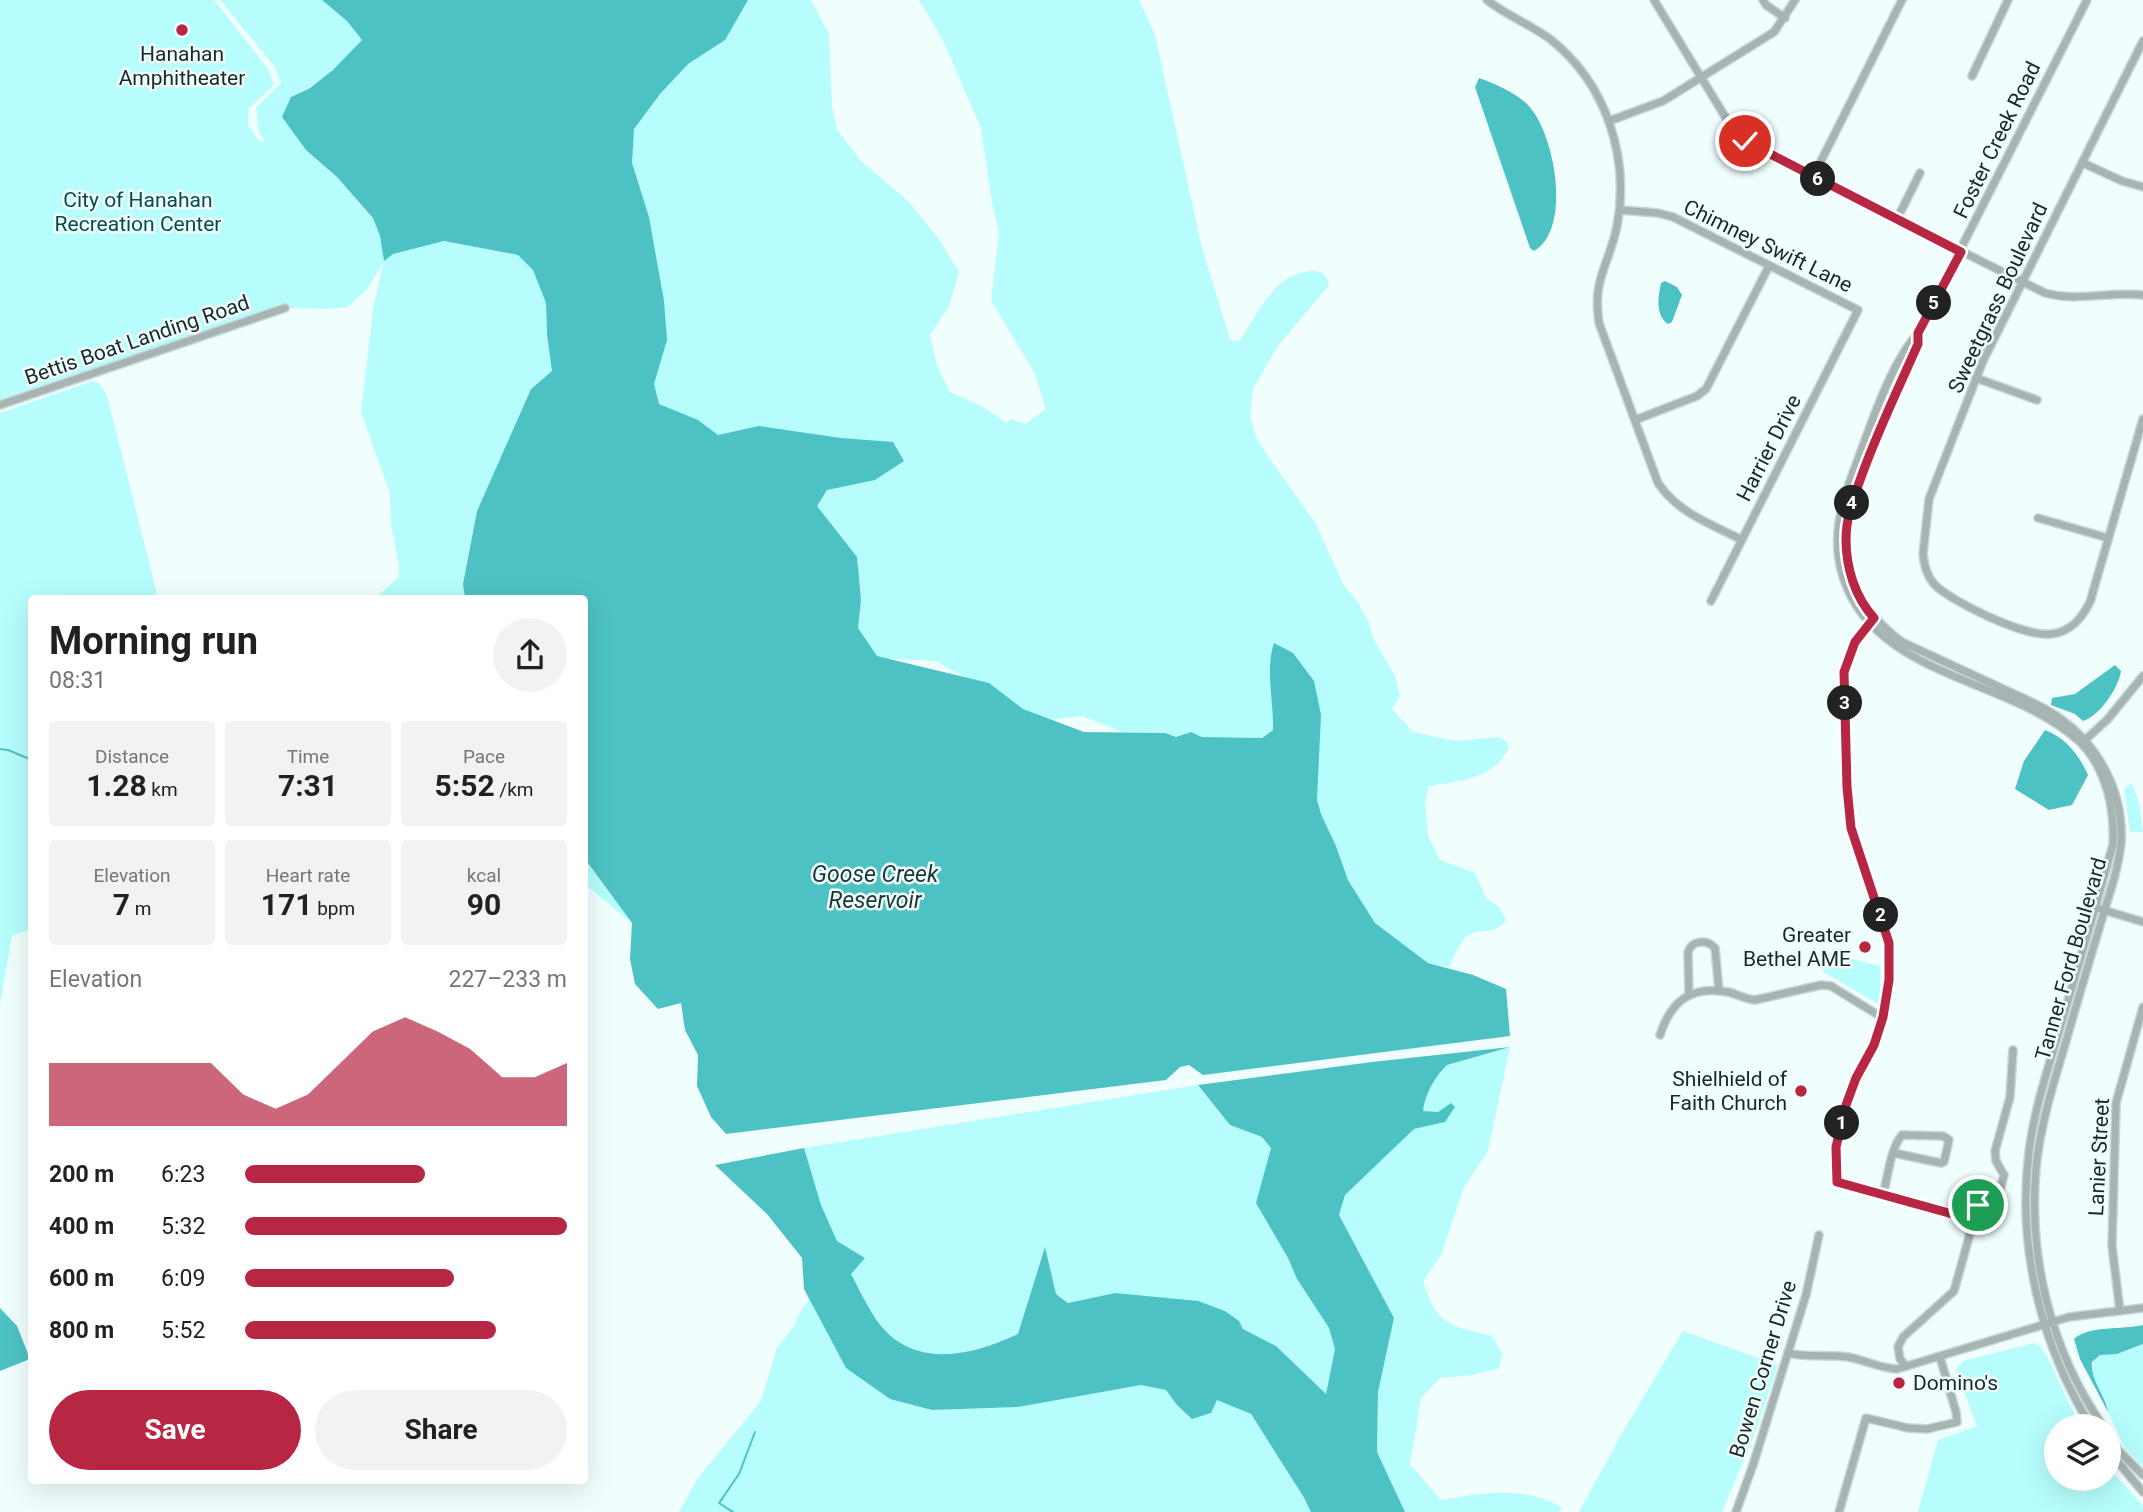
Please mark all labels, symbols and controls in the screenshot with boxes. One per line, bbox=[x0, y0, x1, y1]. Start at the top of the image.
marker: Hanahan Amphitheater bbox=[174, 22, 190, 38]
place label: Hanahan Amphitheater bbox=[119, 42, 245, 90]
street label: Foster Creek Road bbox=[1949, 58, 2045, 222]
pin bbox=[1715, 111, 1775, 171]
icon: check bbox=[1726, 122, 1764, 160]
pin: 6 bbox=[1800, 162, 1836, 196]
text: 6 bbox=[1812, 167, 1823, 190]
park label: City of Hanahan Recreation Center bbox=[55, 188, 221, 236]
street label: Chimney Swift Lane bbox=[1680, 195, 1856, 297]
street label: Sweetgrass Boulevard bbox=[1943, 199, 2053, 397]
pin: 5 bbox=[1916, 286, 1952, 320]
street label: Bettis Boat Landing Road bbox=[22, 290, 252, 390]
text: 5 bbox=[1928, 291, 1939, 314]
street label: Harrier Drive bbox=[1732, 391, 1806, 505]
pin: 4 bbox=[1834, 486, 1870, 520]
text: 4 bbox=[1846, 491, 1857, 514]
button: share bbox=[493, 618, 567, 692]
text: Morning run bbox=[49, 619, 258, 663]
text: 08:31 bbox=[49, 667, 106, 694]
pin: 3 bbox=[1828, 686, 1862, 720]
text: 3 bbox=[1839, 691, 1850, 714]
text: Distance bbox=[95, 745, 169, 768]
text: Time bbox=[287, 745, 329, 768]
text: Pace bbox=[463, 745, 505, 768]
text: 1.28 bbox=[86, 768, 147, 803]
text: 7:31 bbox=[278, 768, 338, 803]
text: 5:52 bbox=[435, 768, 495, 803]
text: km bbox=[147, 778, 178, 801]
text: /km bbox=[495, 778, 533, 801]
street label: Tanner Ford Boulevard bbox=[2031, 855, 2111, 1063]
water label: Goose Creek Reservoir bbox=[812, 861, 939, 914]
text: Elevation bbox=[94, 864, 170, 887]
text: Heart rate bbox=[266, 864, 350, 887]
text: kcal bbox=[467, 864, 501, 887]
text: 7 bbox=[113, 887, 130, 922]
text: 171 bbox=[261, 887, 312, 922]
text: 90 bbox=[467, 887, 501, 922]
text: m bbox=[130, 897, 151, 920]
text: bpm bbox=[312, 897, 355, 920]
pin: 2 bbox=[1864, 898, 1898, 932]
text: 2 bbox=[1875, 903, 1886, 926]
place label: Greater Bethel AME bbox=[1743, 923, 1851, 971]
marker: Greater Bethel AME bbox=[1857, 939, 1873, 955]
text: Elevation bbox=[49, 966, 142, 993]
text: 227–233 m bbox=[448, 966, 567, 993]
place label: Shielhield of Faith Church bbox=[1669, 1067, 1788, 1115]
marker: Shielhield of Faith Church bbox=[1793, 1083, 1809, 1099]
street label: Lanier Street bbox=[2084, 1097, 2114, 1217]
pin: 1 bbox=[1825, 1106, 1860, 1140]
text: 1 bbox=[1836, 1111, 1847, 1134]
text: 200 m bbox=[49, 1161, 114, 1188]
text: 6:23 bbox=[161, 1161, 205, 1188]
pin bbox=[1948, 1175, 2008, 1235]
icon: arrive bbox=[1959, 1186, 1997, 1224]
text: 400 m bbox=[49, 1213, 114, 1240]
text: 5:32 bbox=[161, 1213, 205, 1240]
text: 600 m bbox=[49, 1265, 114, 1292]
text: 6:09 bbox=[161, 1265, 205, 1292]
street label: Bowen Corner Drive bbox=[1725, 1278, 1801, 1460]
text: 800 m bbox=[49, 1317, 114, 1344]
text: 5:52 bbox=[161, 1317, 205, 1344]
place label: Domino's bbox=[1913, 1371, 1998, 1395]
marker: Domino's bbox=[1891, 1375, 1907, 1391]
button: Save bbox=[49, 1390, 301, 1470]
button: Share bbox=[315, 1390, 567, 1470]
map controls bbox=[2044, 1414, 2121, 1491]
button: layers bbox=[2044, 1414, 2121, 1491]

